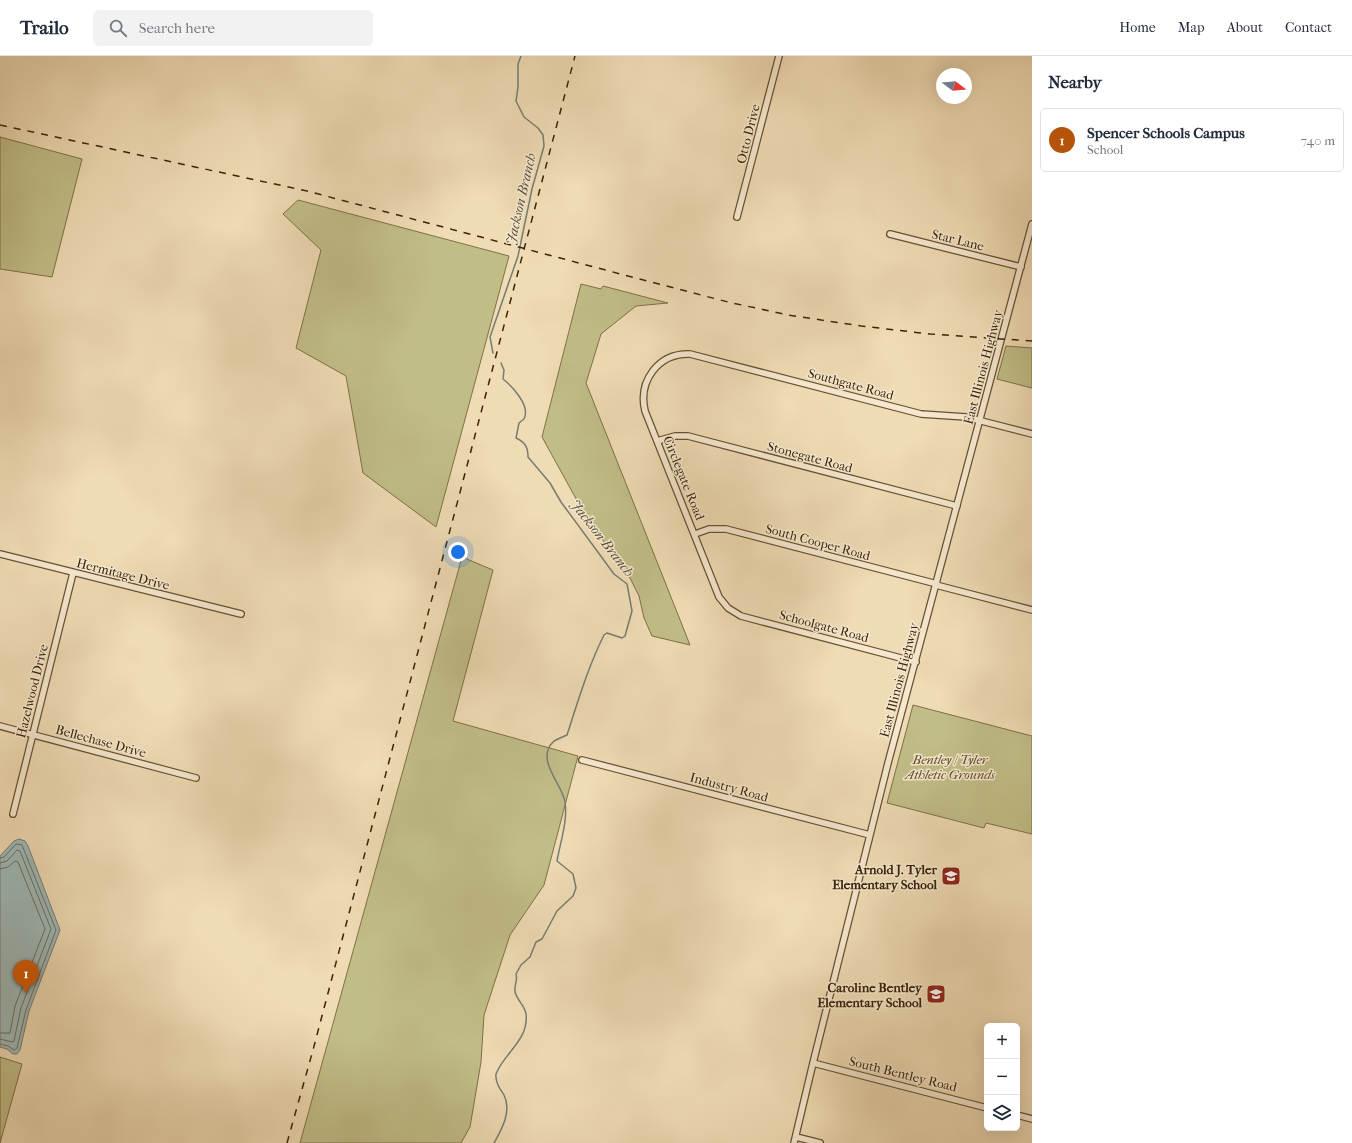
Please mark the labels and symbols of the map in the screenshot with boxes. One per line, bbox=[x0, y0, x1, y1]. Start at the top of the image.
north arrow bbox=[936, 68, 972, 104]
street label: Otto Drive bbox=[733, 102, 763, 165]
water label: Jackson Branch bbox=[502, 151, 540, 247]
street label: Star Lane bbox=[930, 226, 986, 254]
street label: East Illinois Highway bbox=[960, 307, 1006, 426]
street label: Southgate Road bbox=[806, 365, 896, 403]
street label: Circlegate Road bbox=[660, 434, 708, 523]
street label: Stonegate Road bbox=[766, 438, 855, 476]
water label: Jackson Branch bbox=[566, 496, 638, 580]
street label: South Cooper Road bbox=[764, 521, 873, 563]
your location bbox=[448, 542, 468, 562]
street label: Hermitage Drive bbox=[75, 555, 172, 593]
street label: Schoolgate Road bbox=[778, 607, 871, 645]
street label: East Illinois Highway bbox=[876, 620, 922, 739]
street label: Hazelwood Drive bbox=[13, 642, 51, 739]
street label: Bellechase Drive bbox=[54, 722, 148, 760]
park label: Bentley / Tyler Athletic Grounds bbox=[903, 752, 996, 782]
street label: Industry Road bbox=[688, 769, 771, 805]
place label: Arnold J. Tyler Elementary School bbox=[832, 862, 937, 893]
school or university icon: Arnold J. Tyler Elementary School bbox=[940, 865, 962, 887]
pin: 1 bbox=[13, 960, 39, 993]
place label: Caroline Bentley Elementary School bbox=[817, 980, 923, 1011]
school or university icon: Caroline Bentley Elementary School bbox=[925, 983, 947, 1005]
street label: South Bentley Road bbox=[848, 1053, 959, 1095]

